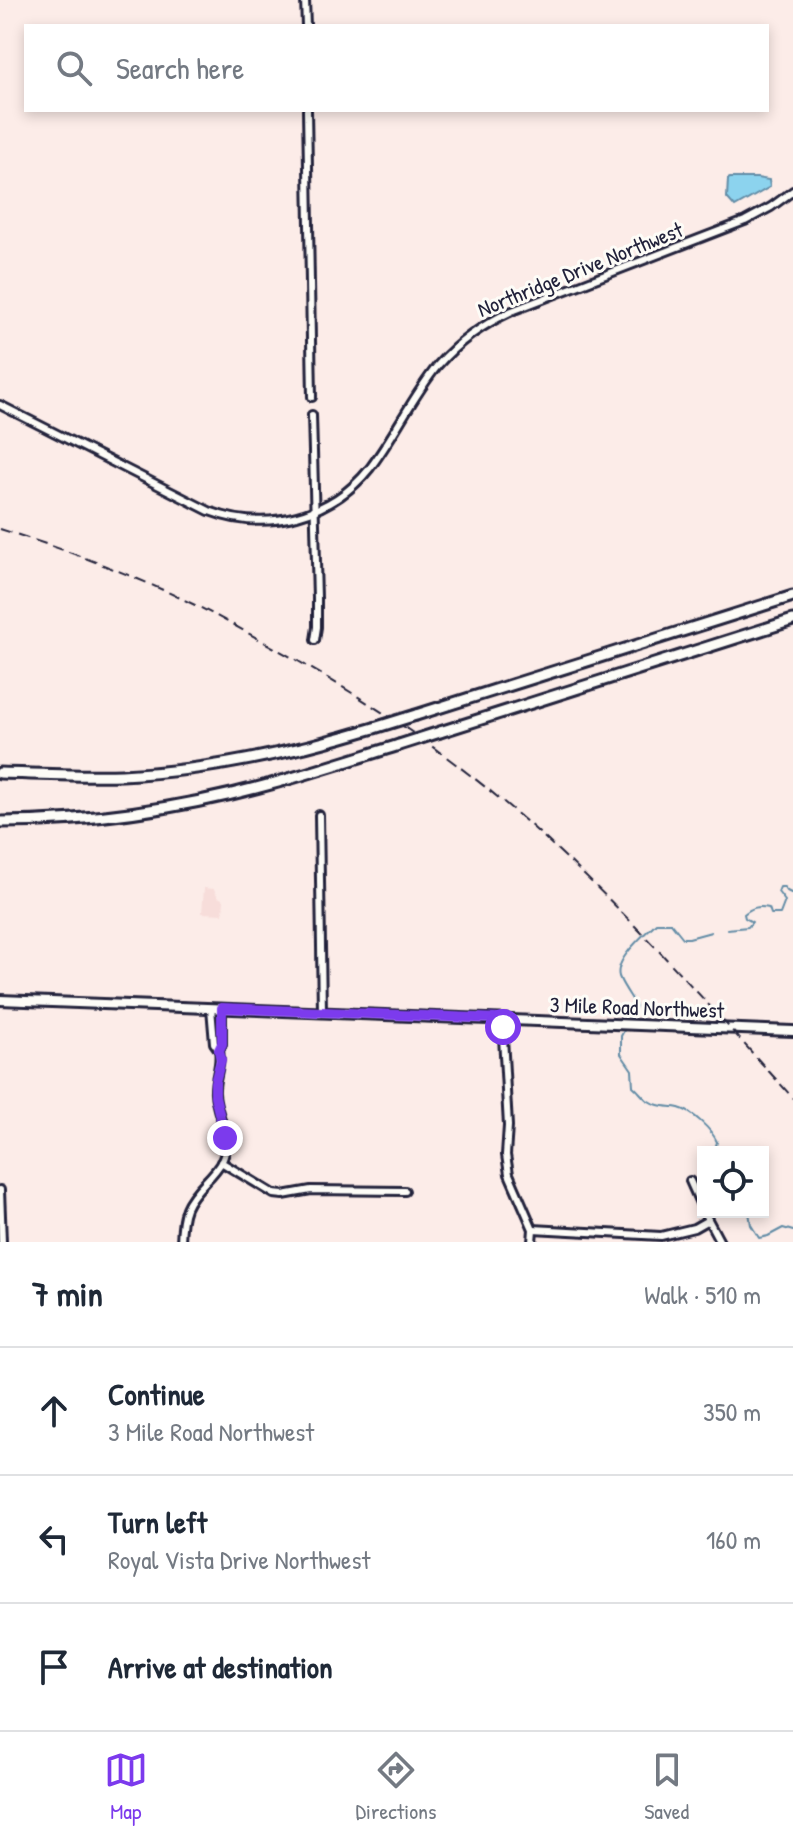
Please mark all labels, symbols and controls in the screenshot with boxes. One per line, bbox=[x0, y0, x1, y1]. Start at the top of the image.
search box bbox=[24, 24, 769, 112]
icon: search bbox=[52, 46, 96, 90]
text: Search here bbox=[116, 48, 244, 88]
street label: Northridge Drive Northwest bbox=[473, 214, 687, 324]
street label: 3 Mile Road Northwest bbox=[549, 989, 725, 1025]
route start bbox=[485, 1009, 521, 1045]
route end bbox=[207, 1120, 243, 1156]
map controls bbox=[697, 1146, 769, 1218]
button: locate bbox=[697, 1146, 769, 1218]
text: 7 min bbox=[32, 1271, 103, 1317]
text: Walk · 510 m bbox=[644, 1277, 761, 1312]
text: Continue bbox=[108, 1374, 205, 1414]
icon: ahead bbox=[32, 1389, 76, 1433]
text: 350 m bbox=[703, 1394, 761, 1429]
text: 3 Mile Road Northwest bbox=[108, 1414, 314, 1449]
text: Turn left bbox=[108, 1502, 207, 1542]
icon: left bbox=[32, 1517, 76, 1561]
text: 160 m bbox=[706, 1522, 761, 1557]
text: Royal Vista Drive Northwest bbox=[108, 1542, 370, 1577]
icon: arrive bbox=[32, 1645, 76, 1689]
text: Arrive at destination bbox=[108, 1647, 333, 1687]
tab: Map bbox=[104, 1748, 148, 1826]
tab: Directions bbox=[356, 1748, 437, 1826]
tab: Saved bbox=[644, 1748, 689, 1826]

